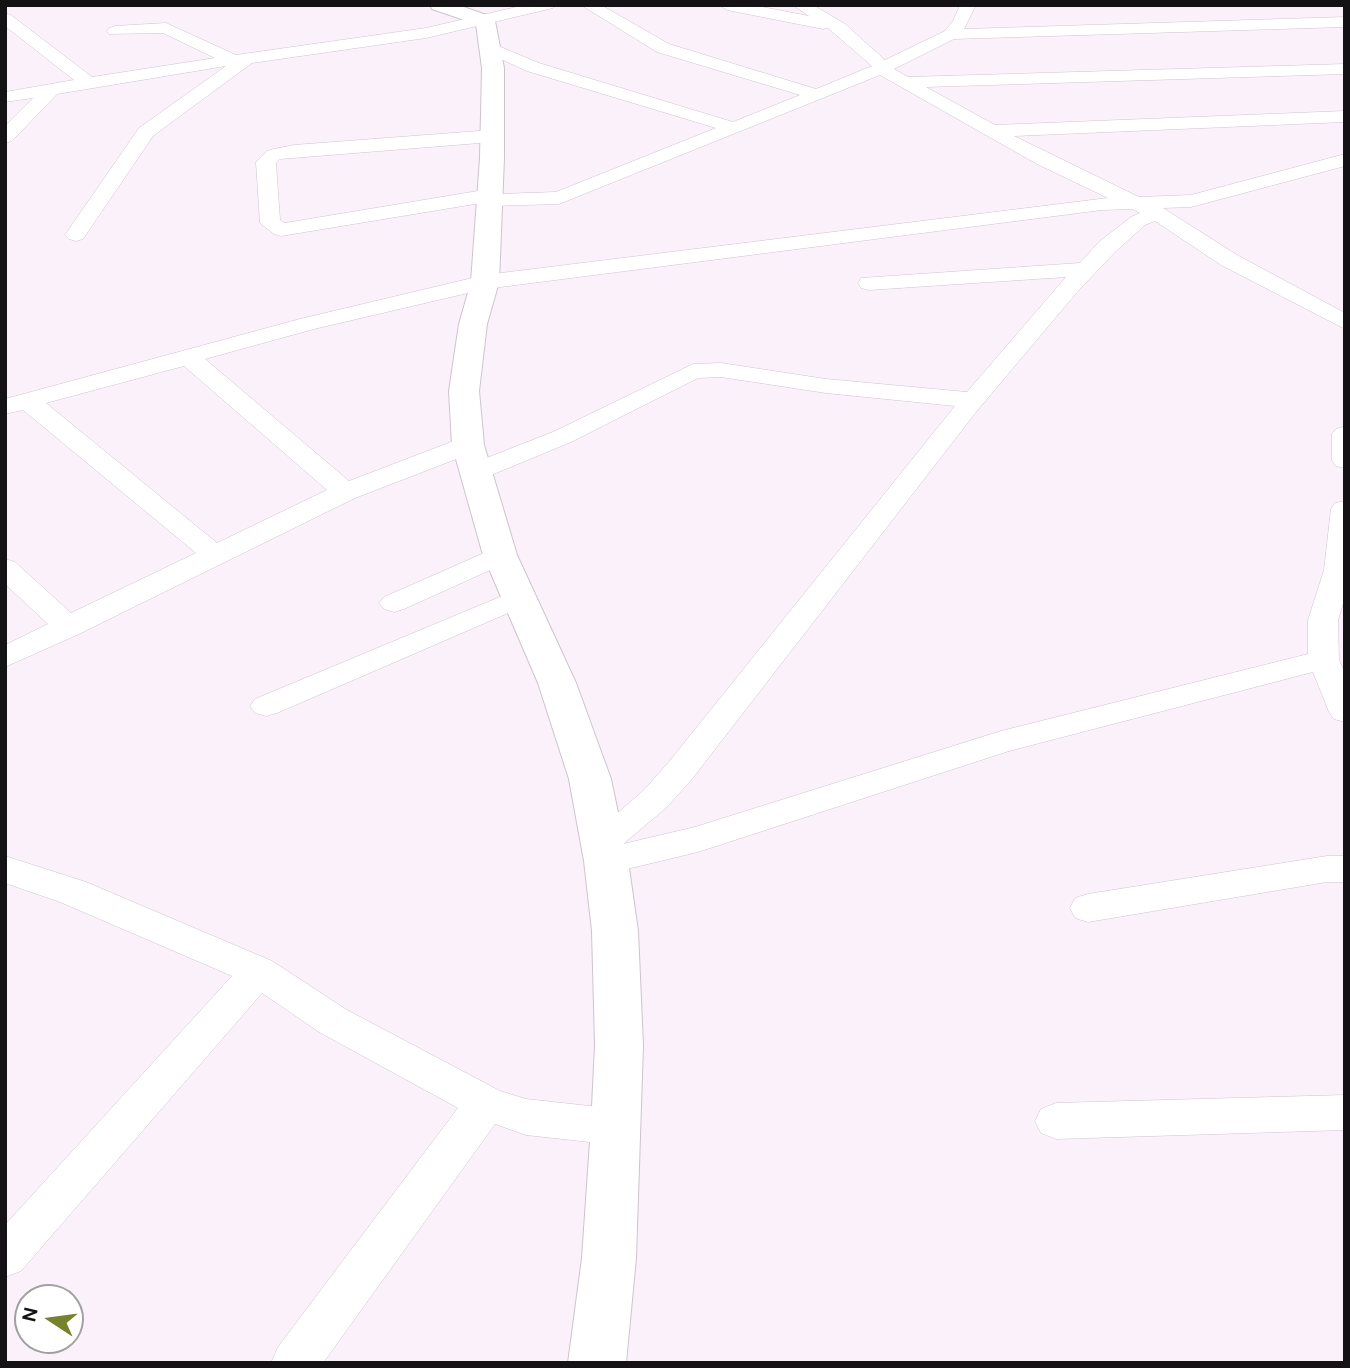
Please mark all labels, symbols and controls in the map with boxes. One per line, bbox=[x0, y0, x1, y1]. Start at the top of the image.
north arrow bbox=[14, 1284, 84, 1354]
text: N bbox=[16, 1305, 44, 1324]

